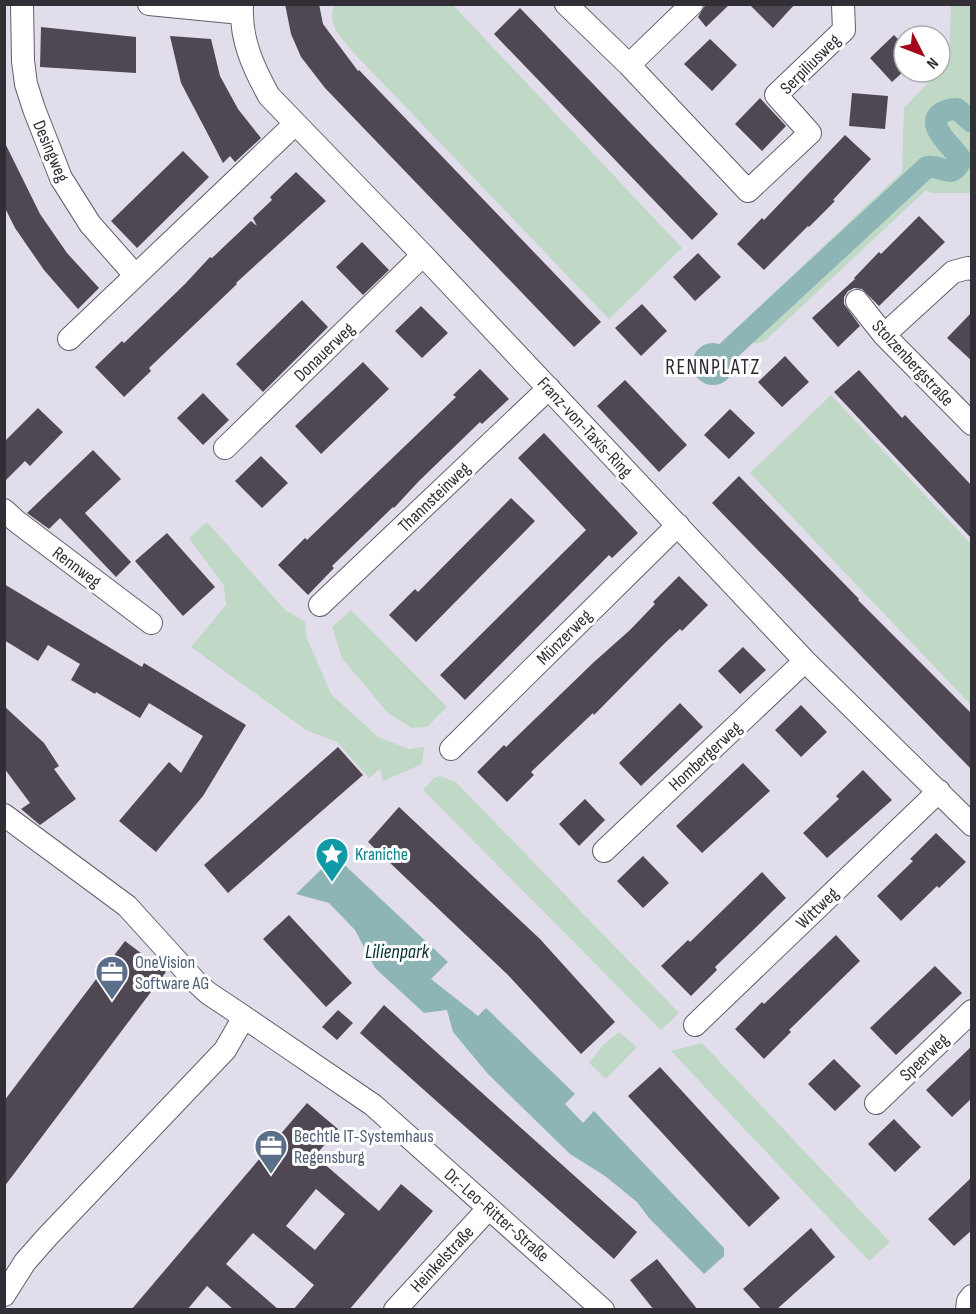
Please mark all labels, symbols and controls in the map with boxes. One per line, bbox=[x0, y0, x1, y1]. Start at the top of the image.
north arrow bbox=[892, 24, 952, 84]
street label: Serpiliusweg bbox=[776, 30, 845, 99]
text: N bbox=[922, 54, 942, 73]
street label: Desingweg bbox=[28, 117, 73, 185]
street label: Stolzenbergstraße bbox=[867, 316, 958, 411]
street label: Donauerweg bbox=[290, 319, 359, 386]
district label: RENNPLATZ bbox=[665, 355, 761, 380]
street label: Franz-von-Taxis-Ring bbox=[533, 373, 637, 482]
street label: Thannsteinweg bbox=[394, 458, 475, 537]
street label: Rennweg bbox=[48, 542, 105, 592]
street label: Münzerweg bbox=[532, 605, 596, 669]
street label: Hombergerweg bbox=[665, 717, 746, 795]
place icon: Kraniche bbox=[314, 836, 350, 883]
place label: Kraniche bbox=[355, 844, 408, 865]
street label: Wittweg bbox=[792, 883, 843, 933]
water label: Lilienpark bbox=[365, 940, 430, 964]
place label: OneVision Software AG bbox=[135, 952, 209, 994]
office icon: OneVision Software AG bbox=[94, 954, 130, 1001]
street label: Speerweg bbox=[896, 1029, 953, 1086]
place label: Bechtle IT-Systemhaus Regensburg bbox=[294, 1126, 434, 1168]
office icon: Bechtle IT-Systemhaus Regensburg bbox=[253, 1128, 289, 1175]
street label: Dr.-Leo-Ritter-Straße bbox=[440, 1164, 553, 1267]
street label: Heinkelstraße bbox=[406, 1222, 478, 1297]

